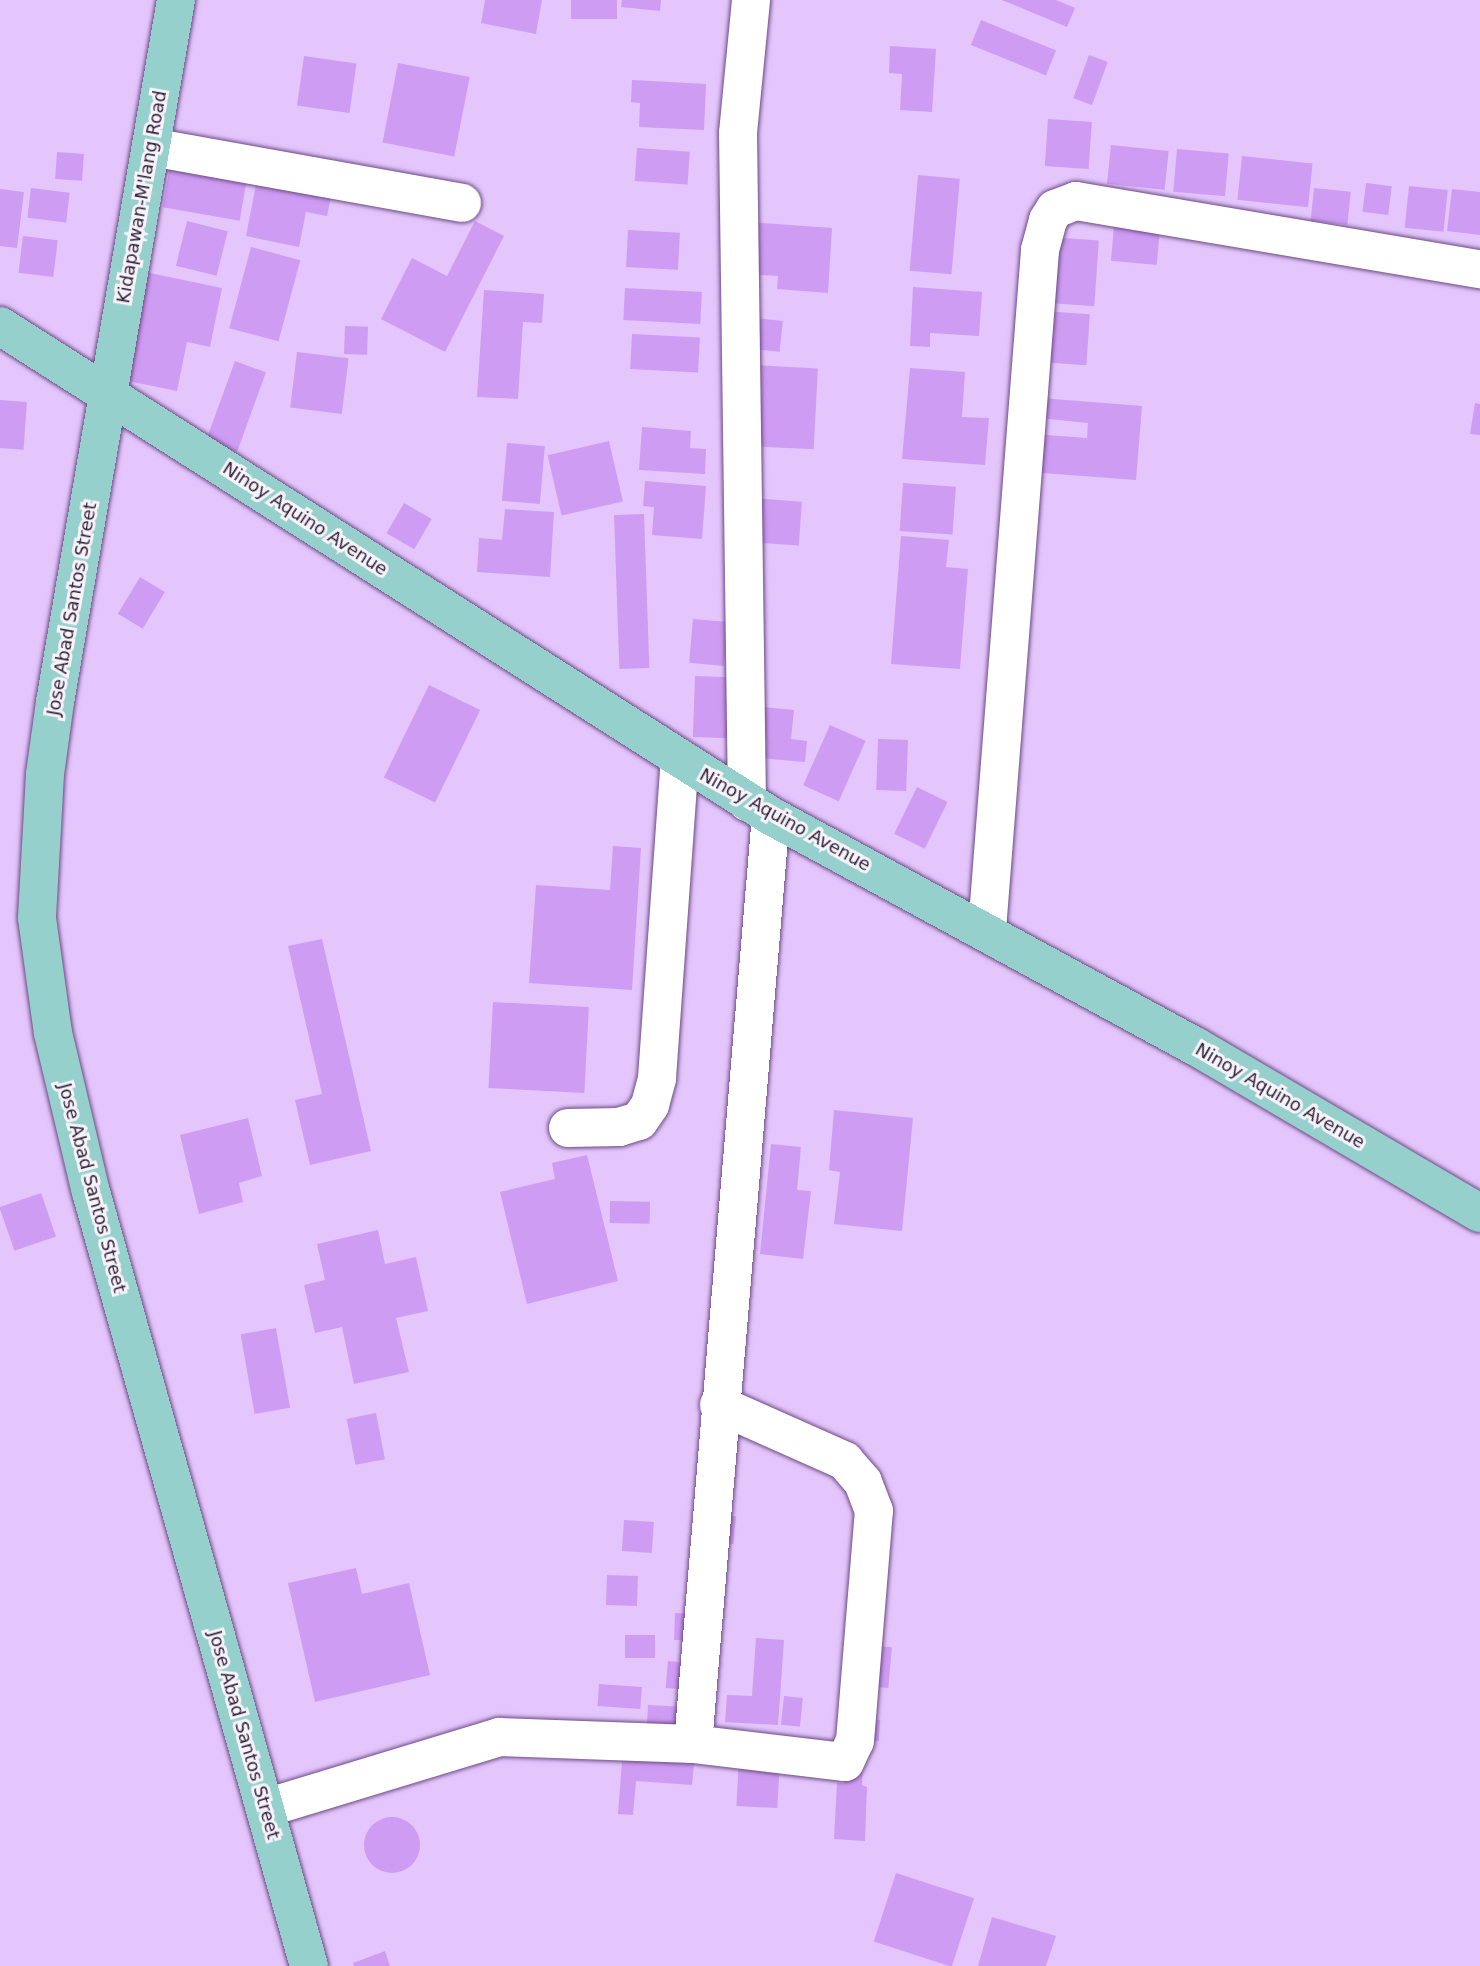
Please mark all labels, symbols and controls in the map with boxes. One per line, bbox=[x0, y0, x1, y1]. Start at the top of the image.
street label: Kidapawan-M'lang Road bbox=[113, 89, 171, 305]
street label: Ninoy Aquino Avenue bbox=[219, 458, 391, 580]
street label: Jose Abad Santos Street bbox=[43, 501, 101, 717]
street label: Ninoy Aquino Avenue bbox=[696, 764, 874, 876]
street label: Ninoy Aquino Avenue bbox=[1191, 1039, 1369, 1153]
street label: Jose Abad Santos Street bbox=[54, 1081, 130, 1295]
street label: Jose Abad Santos Street bbox=[204, 1628, 284, 1842]

